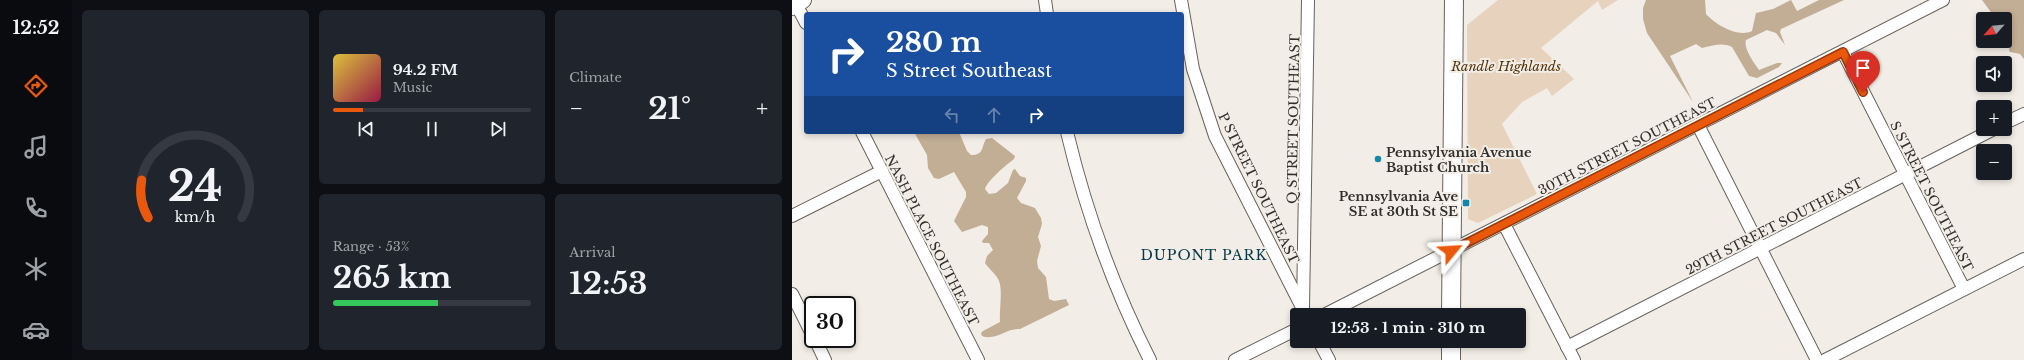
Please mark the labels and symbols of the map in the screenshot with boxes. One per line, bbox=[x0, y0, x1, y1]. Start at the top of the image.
north arrow bbox=[1976, 12, 2012, 48]
street label: Q STREET SOUTHEAST bbox=[1284, 33, 1303, 204]
pin bbox=[1846, 51, 1880, 92]
park label: Randle Highlands bbox=[1450, 58, 1561, 75]
street label: 30TH STREET SOUTHEAST bbox=[1535, 94, 1720, 199]
street label: P STREET SOUTHEAST bbox=[1214, 110, 1303, 267]
street label: S STREET SOUTHEAST bbox=[1886, 118, 1977, 275]
place label: Pennsylvania Avenue Baptist Church bbox=[1386, 144, 1532, 176]
street label: NASH PLACE SOUTHEAST bbox=[881, 152, 982, 329]
marker: Pennsylvania Avenue Baptist Church bbox=[1373, 154, 1383, 164]
street label: 29TH STREET SOUTHEAST bbox=[1683, 174, 1866, 279]
place label: Pennsylvania Ave SE at 30th St SE bbox=[1339, 188, 1458, 220]
marker: Pennsylvania Ave SE at 30th St SE bbox=[1461, 198, 1471, 208]
position arrow bbox=[1430, 230, 1472, 272]
district label: DUPONT PARK bbox=[1141, 246, 1268, 264]
speed limit sign: 30 bbox=[804, 296, 856, 348]

